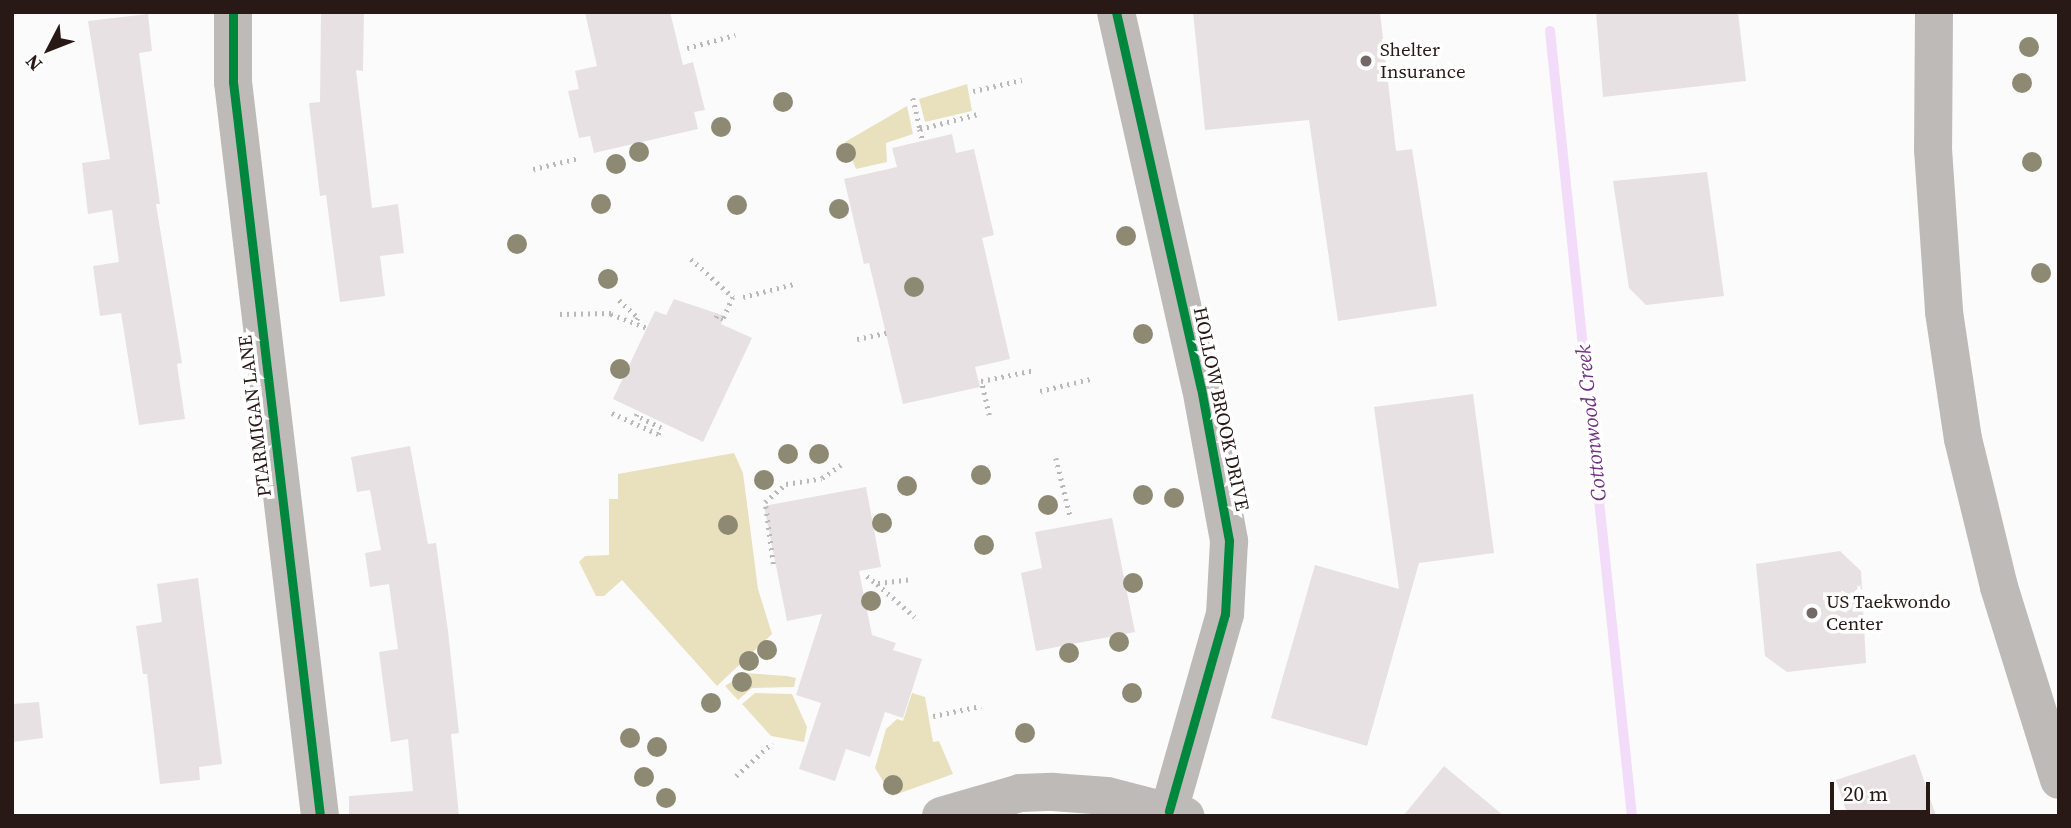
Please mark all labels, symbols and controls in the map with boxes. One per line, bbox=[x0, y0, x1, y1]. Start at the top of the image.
north arrow bbox=[14, 14, 84, 84]
place label: Shelter Insurance bbox=[1380, 39, 1466, 83]
text: N bbox=[19, 49, 48, 77]
marker: Shelter Insurance bbox=[1358, 53, 1374, 69]
street label: HOLLOW BROOK DRIVE bbox=[1188, 305, 1254, 513]
street label: PTARMIGAN LANE bbox=[234, 334, 276, 498]
water label: Cottonwood Creek bbox=[1570, 344, 1612, 502]
place label: US Taekwondo Center bbox=[1826, 591, 1951, 635]
marker: US Taekwondo Center bbox=[1804, 605, 1820, 621]
scale bar bbox=[1833, 768, 1933, 812]
text: 20 m bbox=[1843, 779, 1888, 808]

